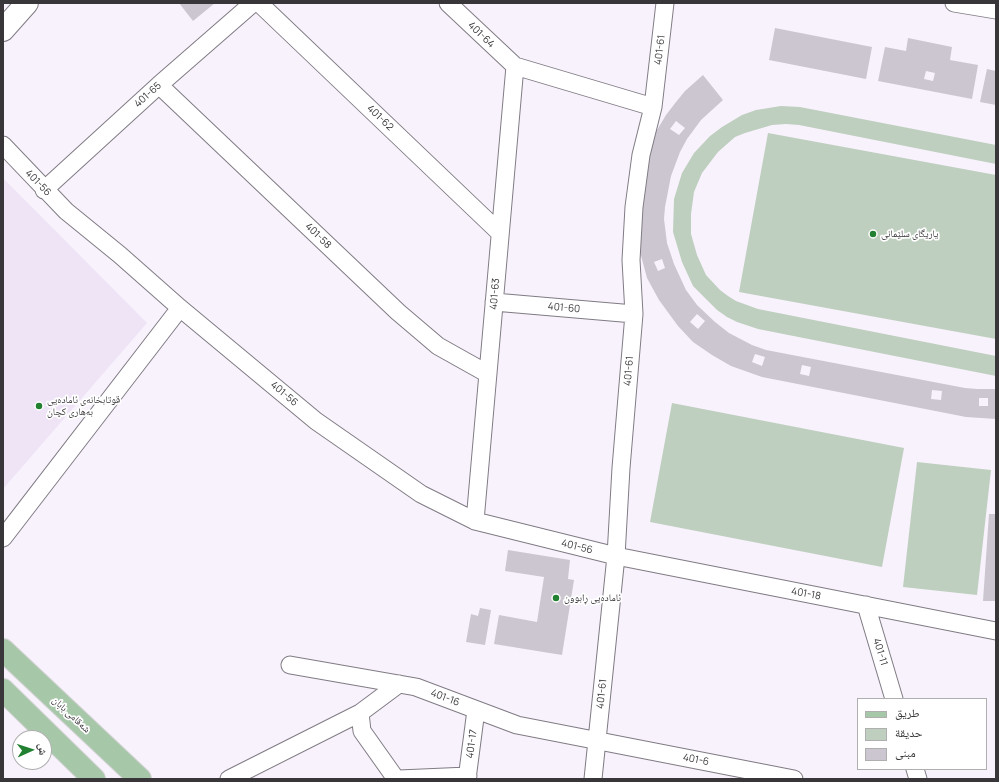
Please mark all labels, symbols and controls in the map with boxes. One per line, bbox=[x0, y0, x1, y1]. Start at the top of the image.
street label: 401-64 bbox=[465, 20, 497, 50]
street label: 401-61 bbox=[652, 34, 668, 66]
street label: 401-65 bbox=[132, 80, 164, 110]
street label: 401-62 bbox=[364, 103, 396, 133]
street label: 401-56 bbox=[23, 167, 53, 199]
street label: 401-58 bbox=[302, 221, 334, 251]
place label: یاریگای سلێمانی bbox=[881, 228, 938, 240]
marker: یاریگای سلێمانی bbox=[868, 229, 878, 239]
street label: 401-63 bbox=[488, 278, 502, 310]
street label: 401-60 bbox=[547, 301, 581, 315]
street label: 401-61 bbox=[622, 356, 636, 386]
street label: 401-56 bbox=[268, 379, 300, 409]
place label: قوتابخانەی ئامادەیی بەهاری کچان bbox=[47, 394, 120, 418]
marker: قوتابخانەی ئامادەیی بەهاری کچان bbox=[34, 401, 44, 411]
street label: 401-56 bbox=[560, 537, 594, 557]
street label: 401-18 bbox=[790, 585, 822, 603]
place label: ئامادەیی ڕابوون bbox=[564, 592, 621, 604]
marker: ئامادەیی ڕابوون bbox=[551, 593, 561, 603]
street label: 401-11 bbox=[870, 637, 890, 667]
street label: 401-61 bbox=[594, 678, 610, 710]
street label: 401-16 bbox=[429, 687, 461, 709]
street label: شەقامی بابان bbox=[49, 694, 93, 736]
legend bbox=[857, 698, 987, 770]
text: طريق bbox=[895, 704, 920, 721]
text: حديقة bbox=[895, 724, 923, 741]
street label: 401-17 bbox=[464, 729, 480, 759]
north arrow bbox=[12, 730, 52, 770]
text: ش bbox=[36, 743, 51, 756]
text: مبنى bbox=[895, 744, 916, 761]
street label: 401-6 bbox=[682, 752, 710, 768]

